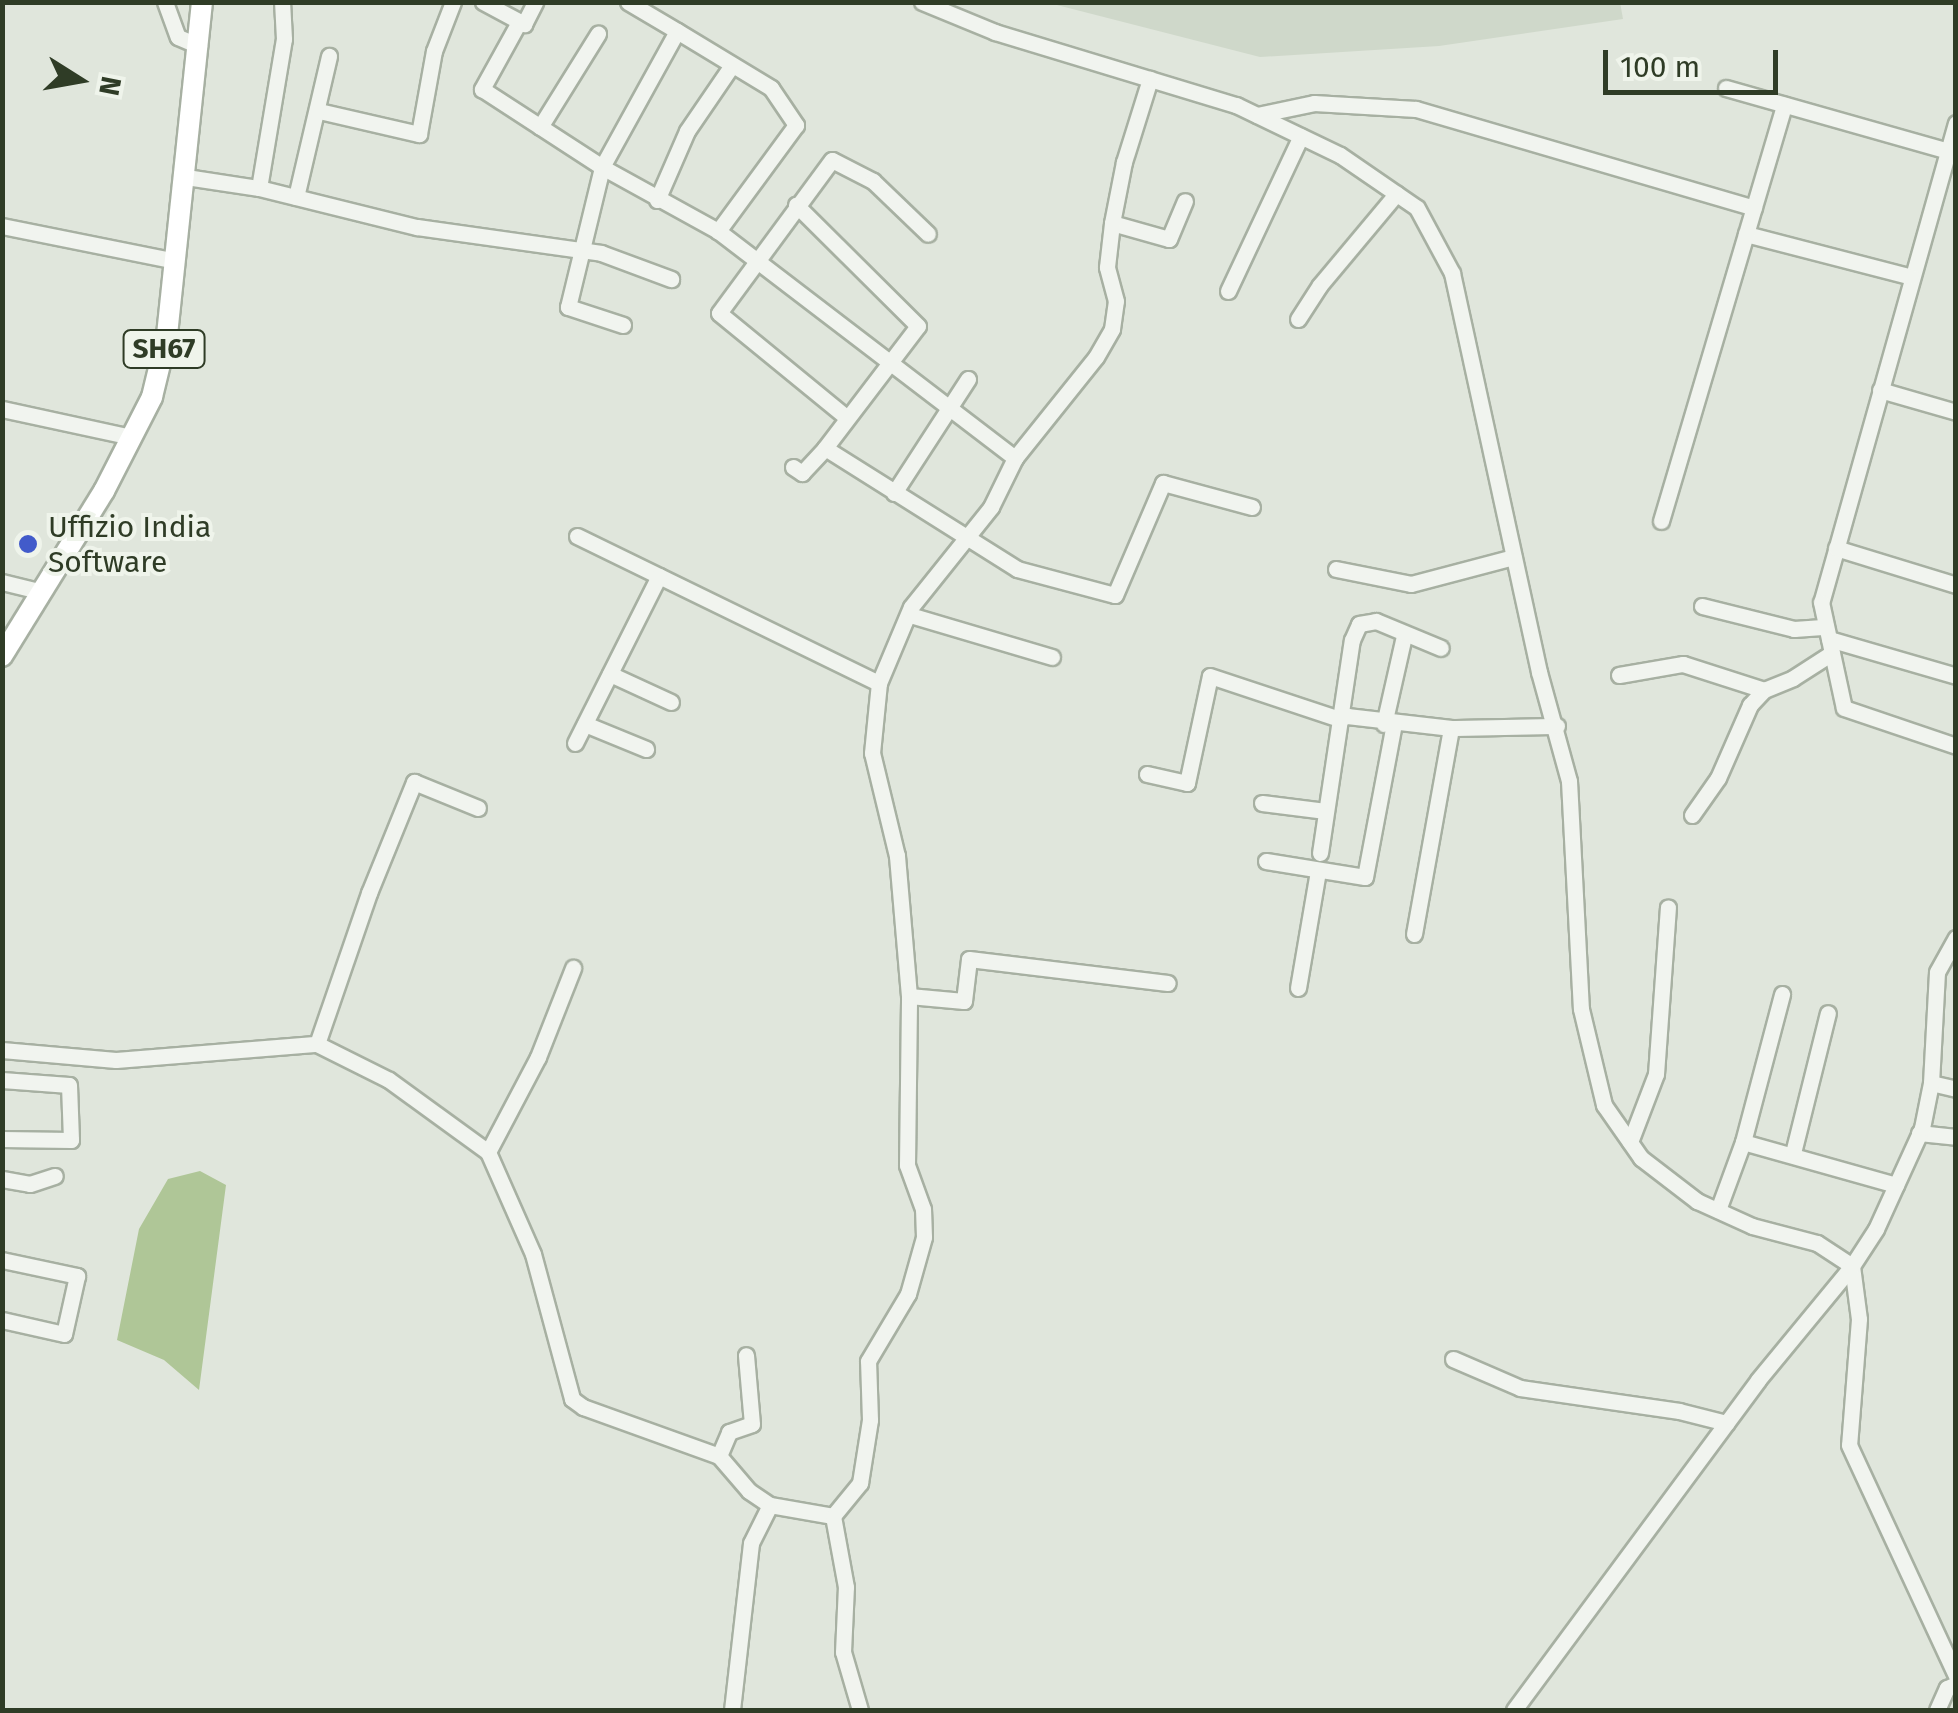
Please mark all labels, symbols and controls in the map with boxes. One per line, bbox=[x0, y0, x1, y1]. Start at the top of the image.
north arrow bbox=[30, 30, 130, 130]
scale bar bbox=[1608, 30, 1783, 92]
text: 100 m bbox=[1620, 49, 1700, 85]
text: N bbox=[92, 74, 128, 98]
road number: SH67 bbox=[121, 326, 206, 372]
place label: Uffizio India Software bbox=[48, 509, 211, 580]
marker: Uffizio India Software bbox=[17, 533, 39, 555]

